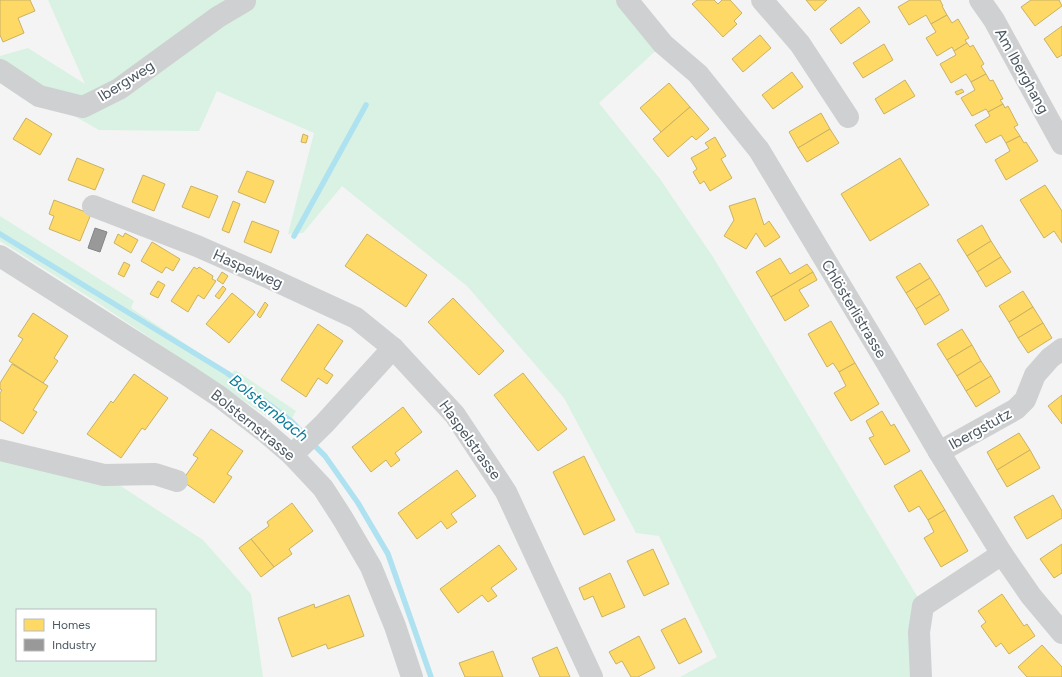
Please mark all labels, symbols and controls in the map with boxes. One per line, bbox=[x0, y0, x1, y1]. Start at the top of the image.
street label: Am Iberghang bbox=[991, 25, 1053, 117]
street label: Ibergweg bbox=[94, 57, 158, 105]
street label: Haspelweg bbox=[210, 246, 286, 292]
street label: Chlösterlistrasse bbox=[818, 257, 890, 361]
water label: Bolsternbach bbox=[226, 370, 312, 446]
street label: Bolsternstrasse bbox=[207, 386, 299, 464]
street label: Haspelstrasse bbox=[435, 397, 505, 483]
street label: Ibergstutz bbox=[945, 404, 1015, 454]
legend bbox=[16, 609, 156, 661]
text: Homes bbox=[52, 618, 91, 632]
text: Industry bbox=[52, 638, 97, 652]

